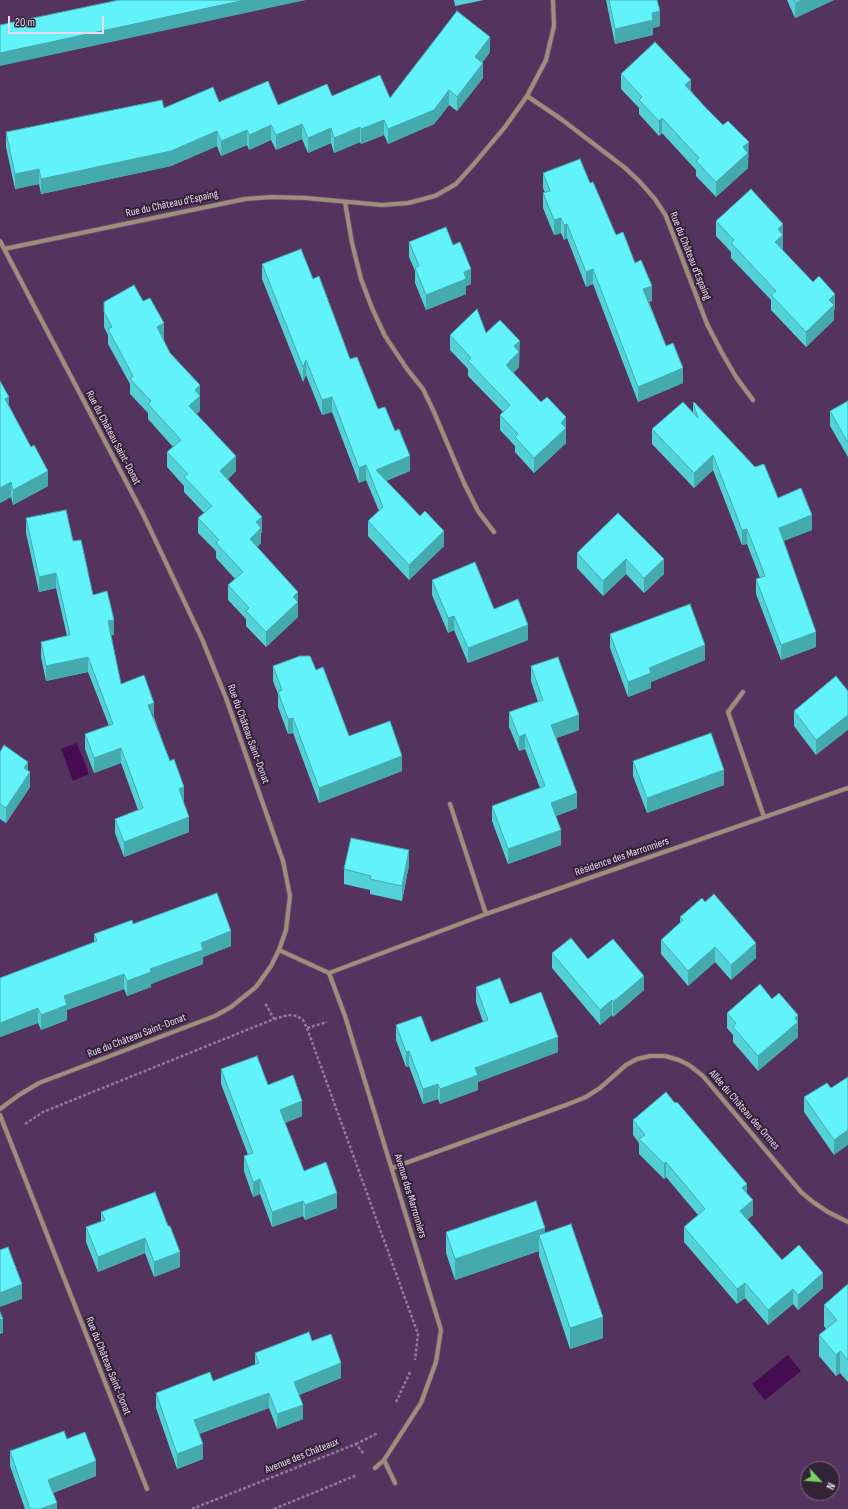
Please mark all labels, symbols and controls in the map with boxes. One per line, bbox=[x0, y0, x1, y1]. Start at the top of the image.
scale bar bbox=[10, 8, 106, 34]
text: 20 m bbox=[15, 15, 35, 30]
street label: Rue du Château d'Espaing bbox=[125, 188, 219, 220]
street label: Rue du Château d'Espaing bbox=[666, 210, 714, 302]
street label: Rue du Château Saint-Donat bbox=[83, 389, 143, 487]
street label: Rue du Château Saint-Donat bbox=[224, 683, 272, 785]
street label: Résidence des Marronniers bbox=[573, 835, 671, 879]
street label: Rue du Château Saint-Donat bbox=[86, 1011, 188, 1061]
street label: Allée du Château des Ormes bbox=[706, 1067, 782, 1153]
street label: Avenue des Marronniers bbox=[391, 1152, 429, 1240]
street label: Rue du Château Saint-Donat bbox=[82, 1315, 134, 1417]
street label: Avenue des Châteaux bbox=[263, 1435, 341, 1477]
north arrow bbox=[800, 1461, 840, 1501]
text: N bbox=[823, 1481, 837, 1492]

